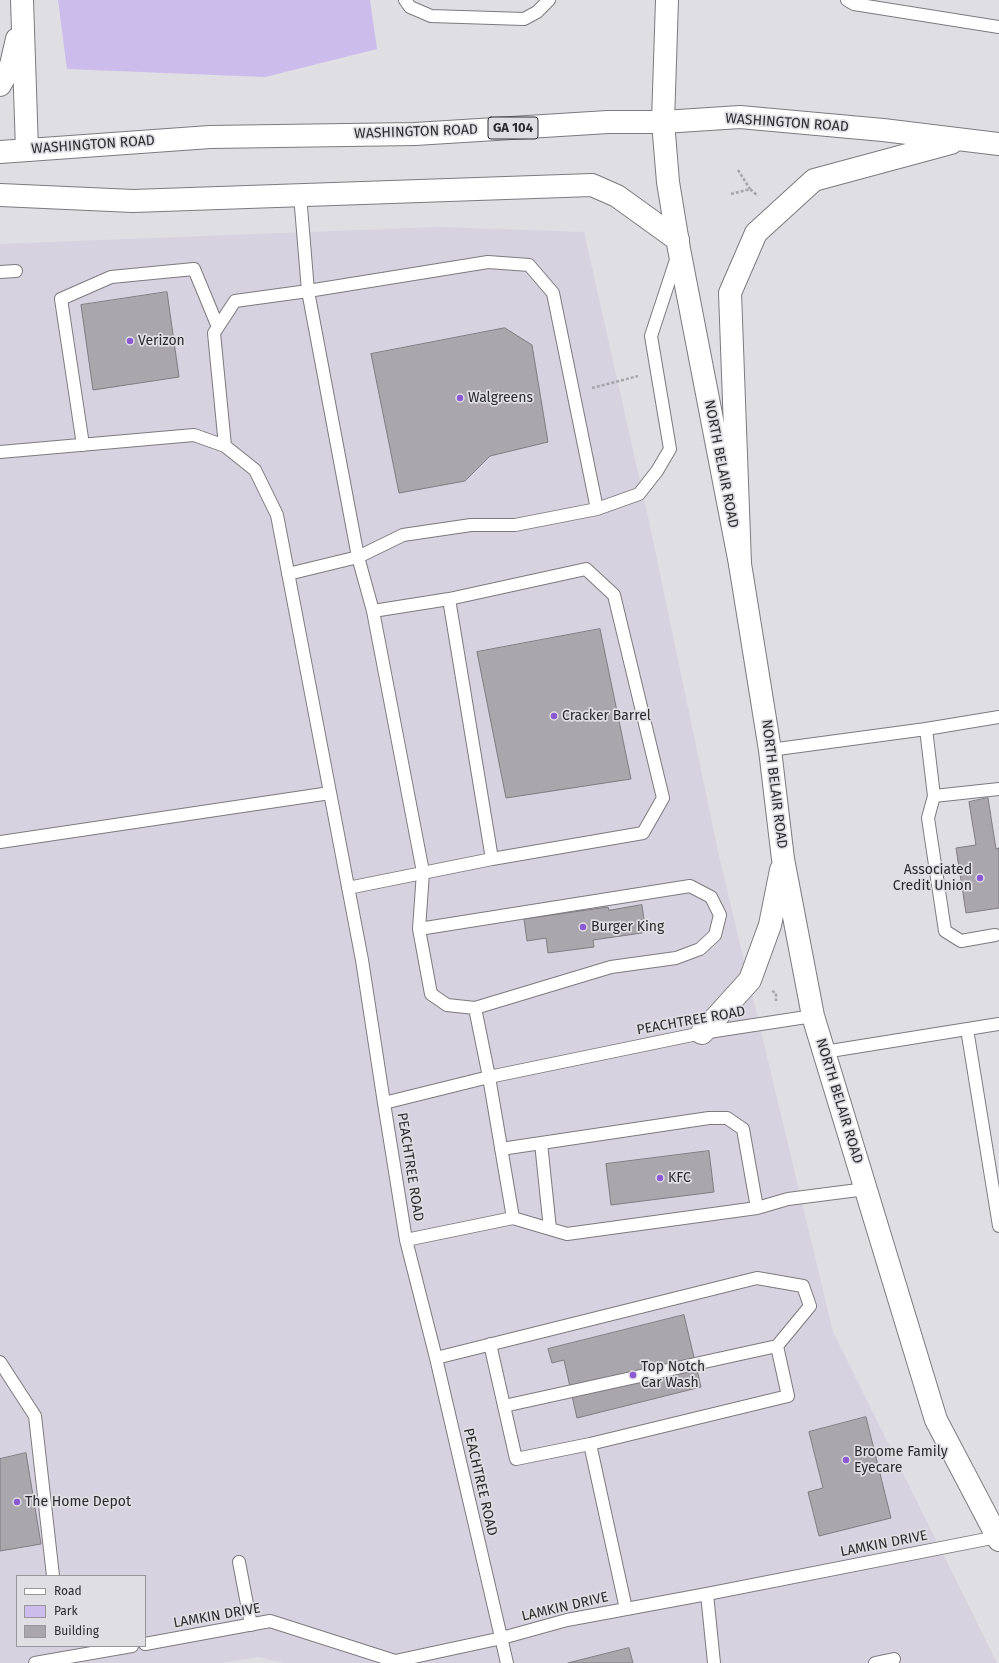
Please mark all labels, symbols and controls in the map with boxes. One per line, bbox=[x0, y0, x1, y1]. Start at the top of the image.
street label: WASHINGTON ROAD bbox=[725, 110, 849, 136]
road number: GA 104 bbox=[488, 117, 538, 139]
street label: WASHINGTON ROAD bbox=[354, 121, 478, 143]
street label: WASHINGTON ROAD bbox=[31, 132, 155, 158]
place label: Verizon bbox=[138, 333, 185, 349]
marker: Verizon bbox=[125, 336, 135, 346]
place label: Walgreens bbox=[468, 390, 533, 406]
marker: Walgreens bbox=[455, 393, 465, 403]
street label: NORTH BELAIR ROAD bbox=[700, 399, 742, 529]
place label: Cracker Barrel bbox=[562, 708, 651, 724]
marker: Cracker Barrel bbox=[549, 711, 559, 721]
street label: NORTH BELAIR ROAD bbox=[758, 718, 790, 850]
place label: Associated Credit Union bbox=[893, 862, 972, 894]
marker: Associated Credit Union bbox=[975, 873, 985, 883]
place label: Burger King bbox=[591, 919, 664, 935]
marker: Burger King bbox=[578, 922, 588, 932]
street label: PEACHTREE ROAD bbox=[635, 1003, 747, 1039]
street label: NORTH BELAIR ROAD bbox=[812, 1036, 866, 1166]
street label: PEACHTREE ROAD bbox=[393, 1111, 427, 1223]
place label: KFC bbox=[668, 1170, 691, 1186]
marker: KFC bbox=[655, 1173, 665, 1183]
place label: Top Notch Car Wash bbox=[641, 1359, 705, 1392]
marker: Top Notch Car Wash bbox=[628, 1370, 638, 1380]
street label: PEACHTREE ROAD bbox=[459, 1426, 501, 1538]
place label: Broome Family Eyecare bbox=[854, 1444, 948, 1476]
marker: Broome Family Eyecare bbox=[841, 1455, 851, 1465]
place label: The Home Depot bbox=[25, 1494, 131, 1510]
marker: The Home Depot bbox=[12, 1497, 22, 1507]
street label: LAMKIN DRIVE bbox=[839, 1527, 929, 1561]
legend bbox=[16, 1575, 146, 1647]
text: Road bbox=[54, 1584, 82, 1598]
street label: LAMKIN DRIVE bbox=[520, 1589, 610, 1625]
street label: LAMKIN DRIVE bbox=[172, 1600, 262, 1632]
text: Park bbox=[54, 1604, 78, 1618]
text: Building bbox=[54, 1624, 99, 1638]

